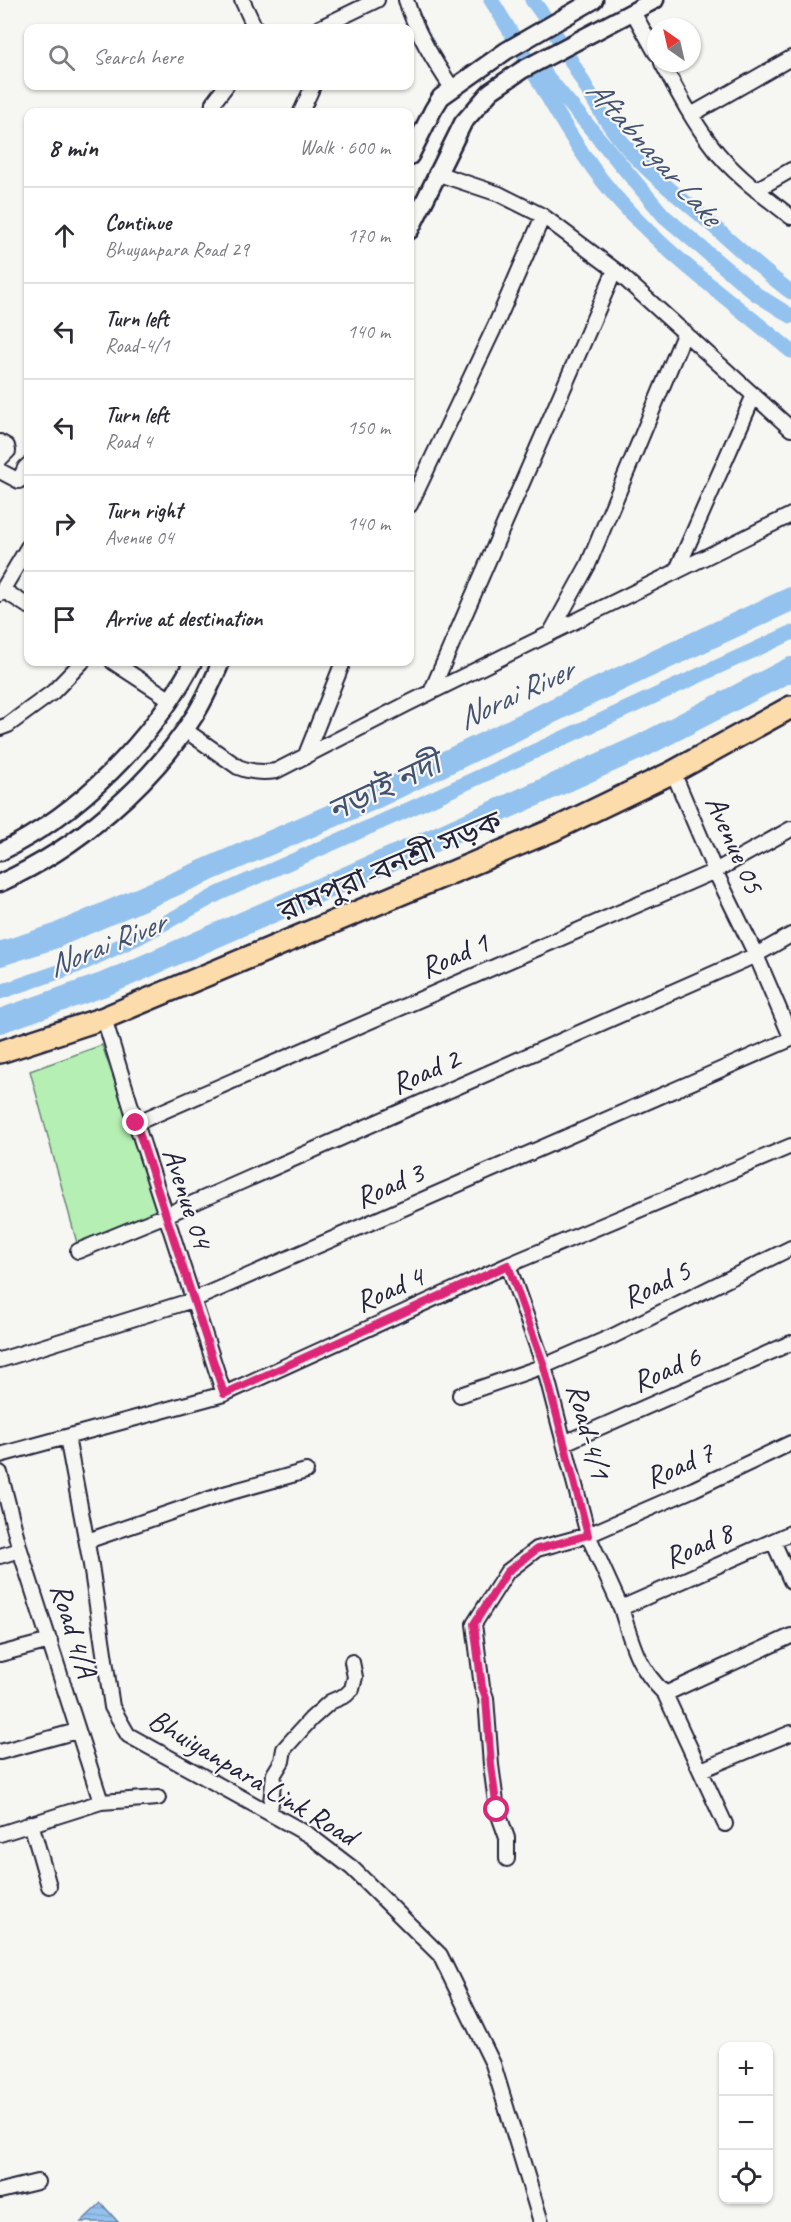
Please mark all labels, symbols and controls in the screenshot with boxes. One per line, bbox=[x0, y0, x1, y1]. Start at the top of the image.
north arrow bbox=[647, 18, 701, 72]
search box bbox=[24, 24, 414, 90]
icon: search bbox=[45, 41, 78, 74]
text: Search here bbox=[93, 43, 183, 71]
water label: Aftabnagar Lake bbox=[577, 70, 734, 237]
text: 8 min bbox=[48, 131, 98, 164]
text: Walk · 600 m bbox=[300, 135, 390, 160]
text: Continue bbox=[105, 209, 171, 237]
icon: ahead bbox=[48, 219, 81, 252]
text: 170 m bbox=[347, 223, 390, 248]
text: Bhuyanpara Road 29 bbox=[105, 237, 249, 262]
text: Turn left bbox=[105, 305, 169, 333]
icon: left bbox=[48, 315, 81, 348]
text: 140 m bbox=[347, 319, 390, 344]
text: Road-4/1 bbox=[105, 333, 170, 358]
text: Turn left bbox=[105, 401, 169, 429]
icon: left bbox=[48, 411, 81, 444]
text: 150 m bbox=[347, 415, 390, 440]
text: Road 4 bbox=[105, 429, 152, 454]
text: Turn right bbox=[105, 497, 182, 525]
icon: right bbox=[48, 507, 81, 540]
text: 140 m bbox=[347, 511, 390, 536]
text: Avenue 04 bbox=[105, 525, 174, 550]
icon: arrive bbox=[48, 603, 81, 636]
text: Arrive at destination bbox=[105, 605, 262, 633]
water label: Norai River bbox=[451, 647, 584, 739]
water label: নড়াই নদী bbox=[321, 741, 452, 831]
street label: Avenue 05 bbox=[697, 789, 774, 900]
street label: রামপুরা-বনশ্রী সড়ক bbox=[272, 802, 508, 930]
water label: Norai River bbox=[41, 900, 176, 986]
street label: Road 1 bbox=[414, 923, 496, 987]
street label: Road 2 bbox=[385, 1038, 467, 1103]
route end bbox=[122, 1109, 148, 1135]
street label: Avenue 04 bbox=[154, 1143, 223, 1255]
street label: Road 3 bbox=[349, 1152, 431, 1217]
street label: Road 5 bbox=[616, 1251, 698, 1317]
street label: Road 4 bbox=[349, 1256, 431, 1321]
street label: Road 6 bbox=[626, 1337, 708, 1401]
street label: Road-4/1 bbox=[558, 1379, 620, 1484]
street label: Road 7 bbox=[639, 1433, 721, 1497]
street label: Road 8 bbox=[658, 1512, 740, 1577]
street label: Road 4/A bbox=[42, 1579, 107, 1683]
street label: Bhuiyanpara Link Road bbox=[142, 1700, 368, 1856]
route start bbox=[483, 1796, 509, 1822]
map controls bbox=[719, 2042, 773, 2204]
button: + bbox=[719, 2042, 773, 2096]
button: − bbox=[719, 2096, 773, 2150]
button: locate bbox=[719, 2150, 773, 2204]

